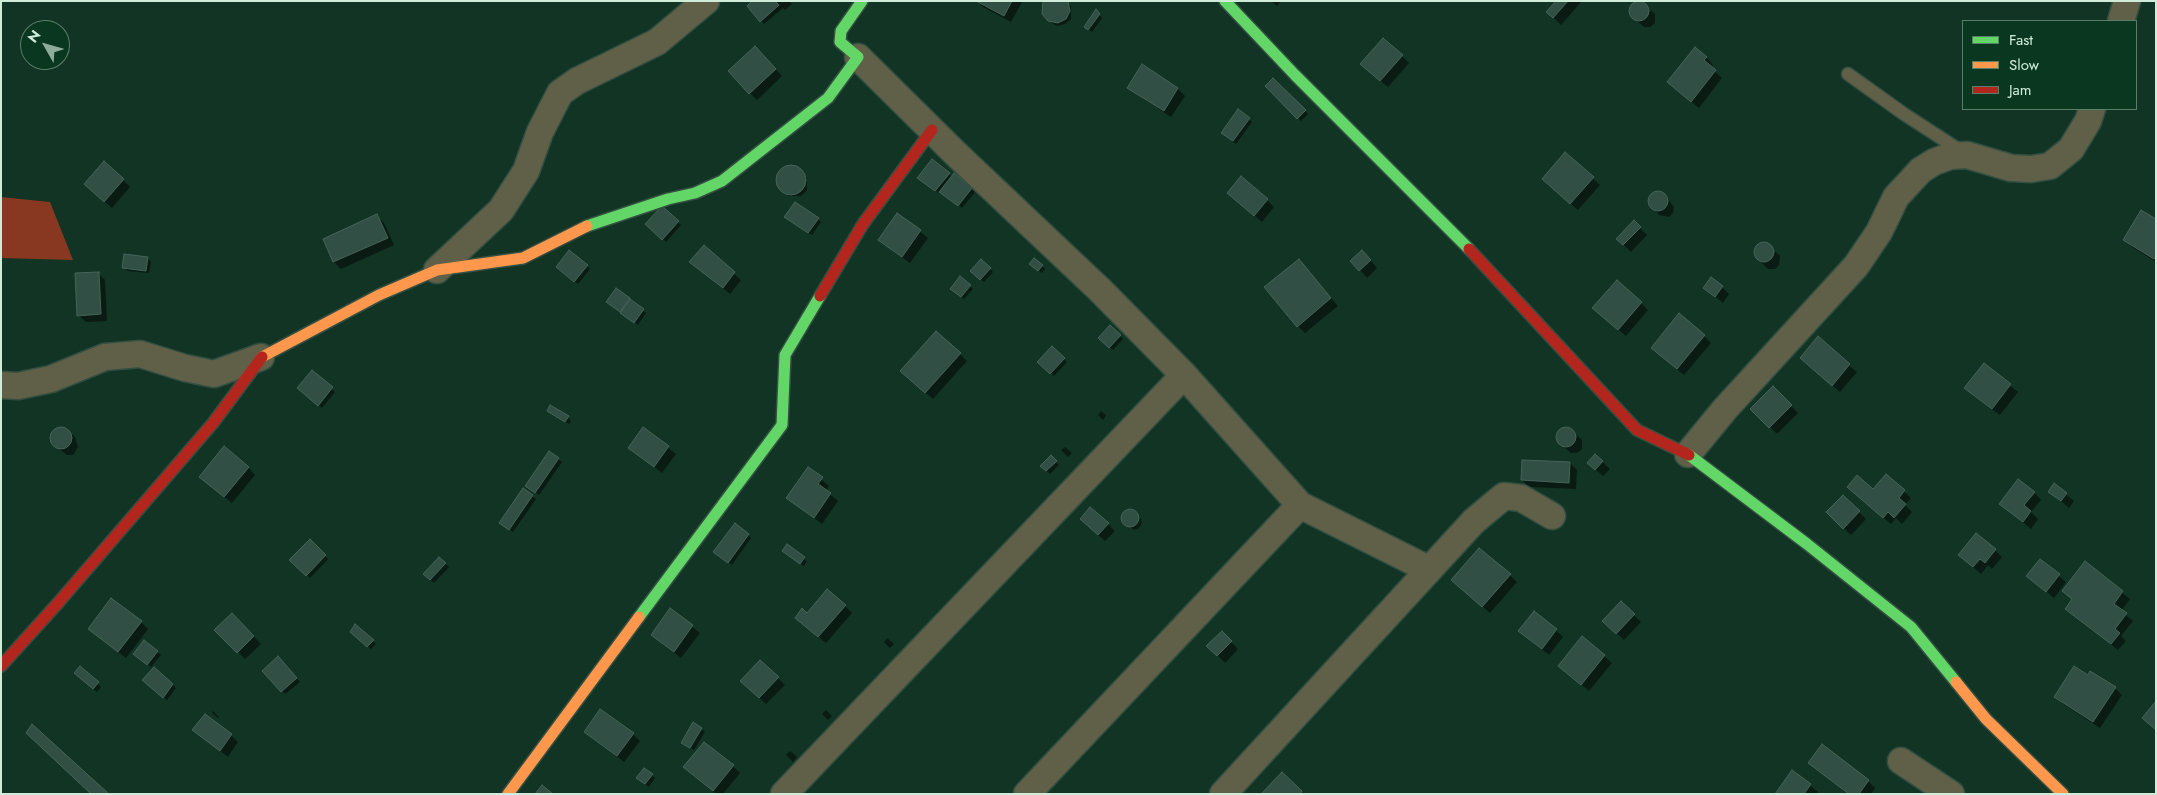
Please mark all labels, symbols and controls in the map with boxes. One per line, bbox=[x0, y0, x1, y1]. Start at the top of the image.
north arrow bbox=[20, 20, 70, 70]
legend bbox=[1962, 20, 2137, 110]
text: N bbox=[23, 26, 45, 47]
text: Fast bbox=[2009, 29, 2033, 51]
text: Slow bbox=[2009, 54, 2039, 76]
text: Jam bbox=[2009, 79, 2032, 101]

